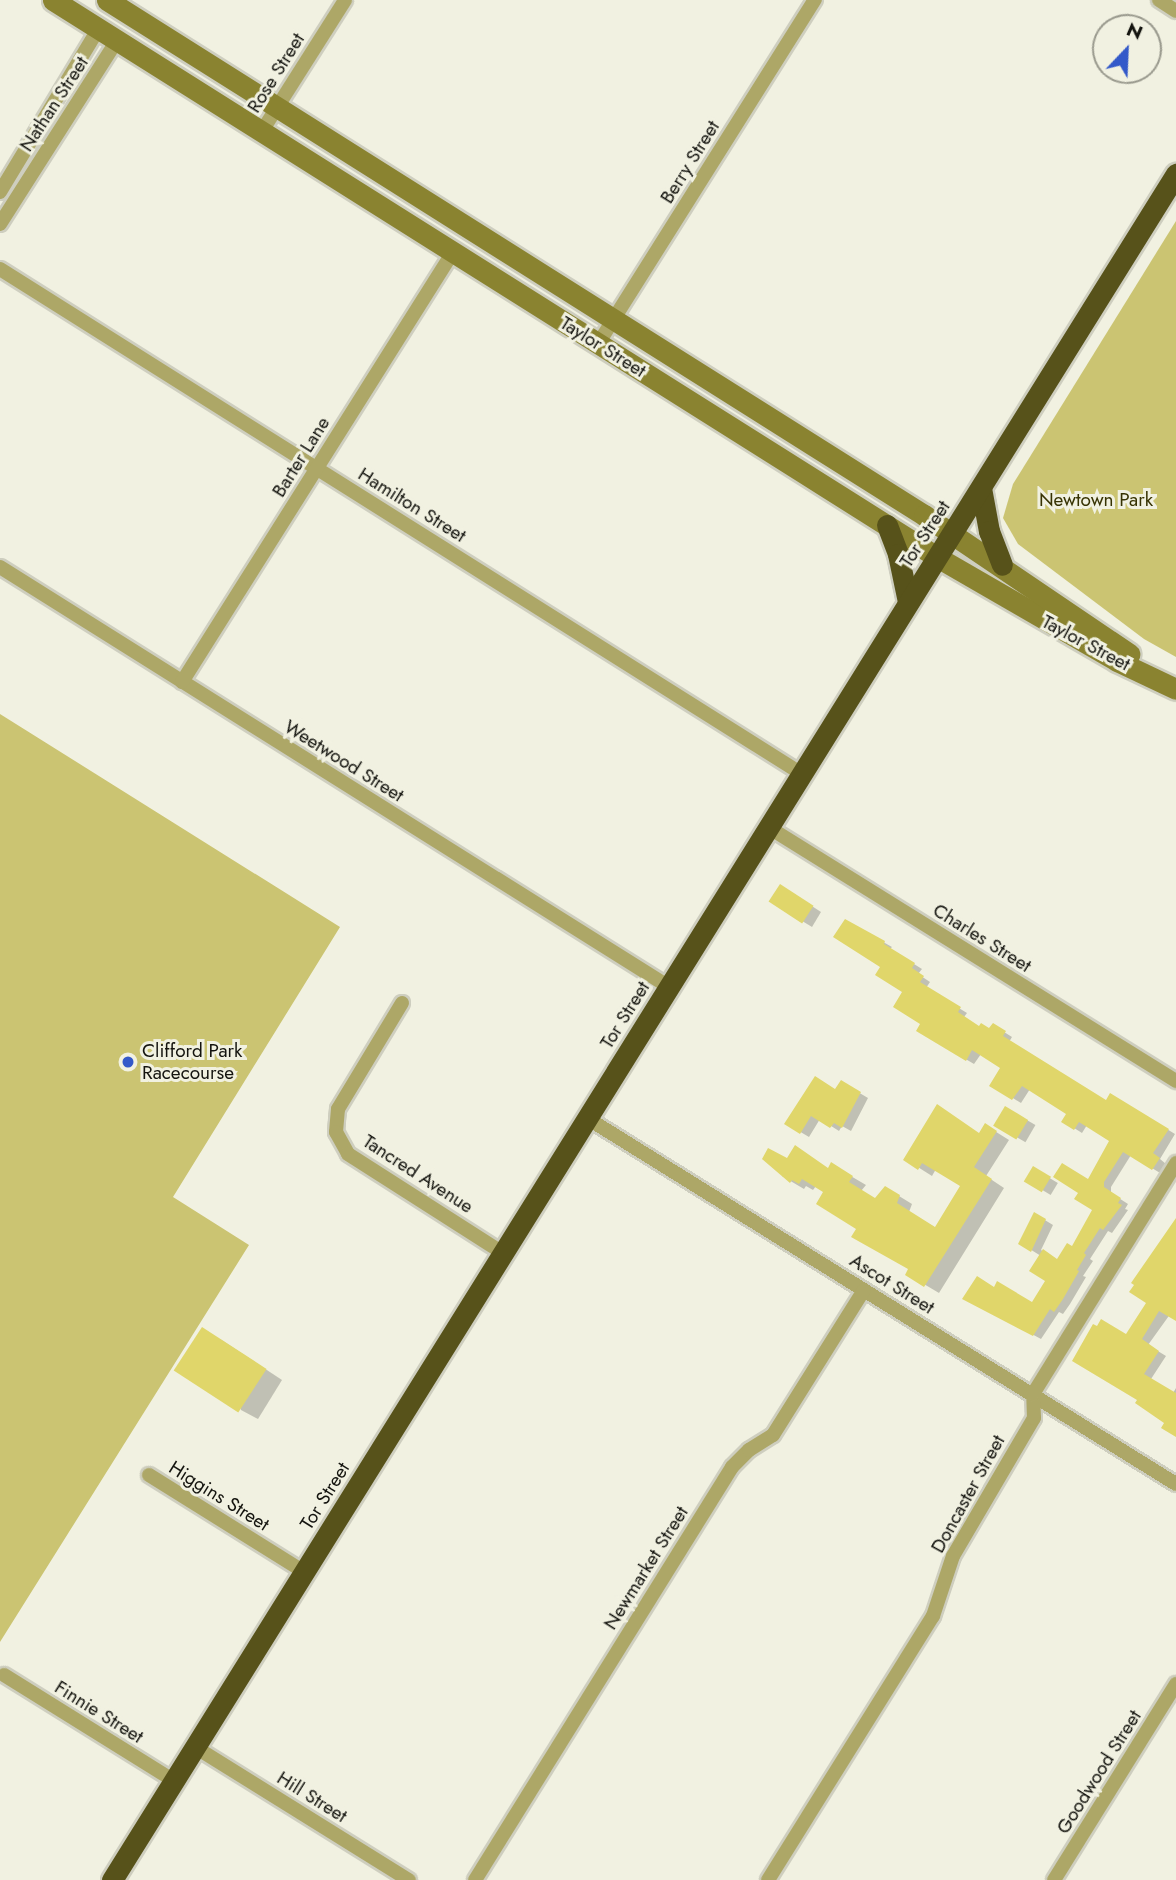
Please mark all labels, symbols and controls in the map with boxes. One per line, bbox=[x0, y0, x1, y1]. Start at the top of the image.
north arrow bbox=[1092, 14, 1162, 84]
text: N bbox=[1122, 16, 1147, 46]
street label: Rose Street bbox=[243, 29, 309, 117]
street label: Nathan Street bbox=[15, 52, 93, 156]
street label: Berry Street bbox=[656, 116, 724, 208]
street label: Taylor Street bbox=[556, 312, 650, 382]
street label: Barter Lane bbox=[267, 413, 335, 501]
street label: Hamilton Street bbox=[354, 463, 470, 547]
park label: Newtown Park bbox=[1039, 489, 1153, 511]
street label: Tor Street bbox=[895, 496, 955, 572]
street label: Taylor Street bbox=[1038, 610, 1134, 676]
street label: Weetwood Street bbox=[280, 715, 408, 807]
street label: Charles Street bbox=[929, 899, 1035, 977]
street label: Tor Street bbox=[595, 977, 655, 1053]
place label: Clifford Park Racecourse bbox=[142, 1040, 242, 1084]
marker: Clifford Park Racecourse bbox=[120, 1054, 136, 1070]
street label: Tancred Avenue bbox=[359, 1130, 477, 1218]
street label: Ascot Street bbox=[846, 1249, 938, 1319]
street label: Doncaster Street bbox=[926, 1431, 1010, 1557]
street label: Higgins Street bbox=[165, 1456, 273, 1536]
street label: Tor Street bbox=[295, 1458, 355, 1534]
street label: Newmarket Street bbox=[599, 1502, 693, 1634]
street label: Finnie Street bbox=[50, 1676, 148, 1748]
street label: Goodwood Street bbox=[1052, 1706, 1146, 1838]
street label: Hill Street bbox=[273, 1767, 351, 1827]

